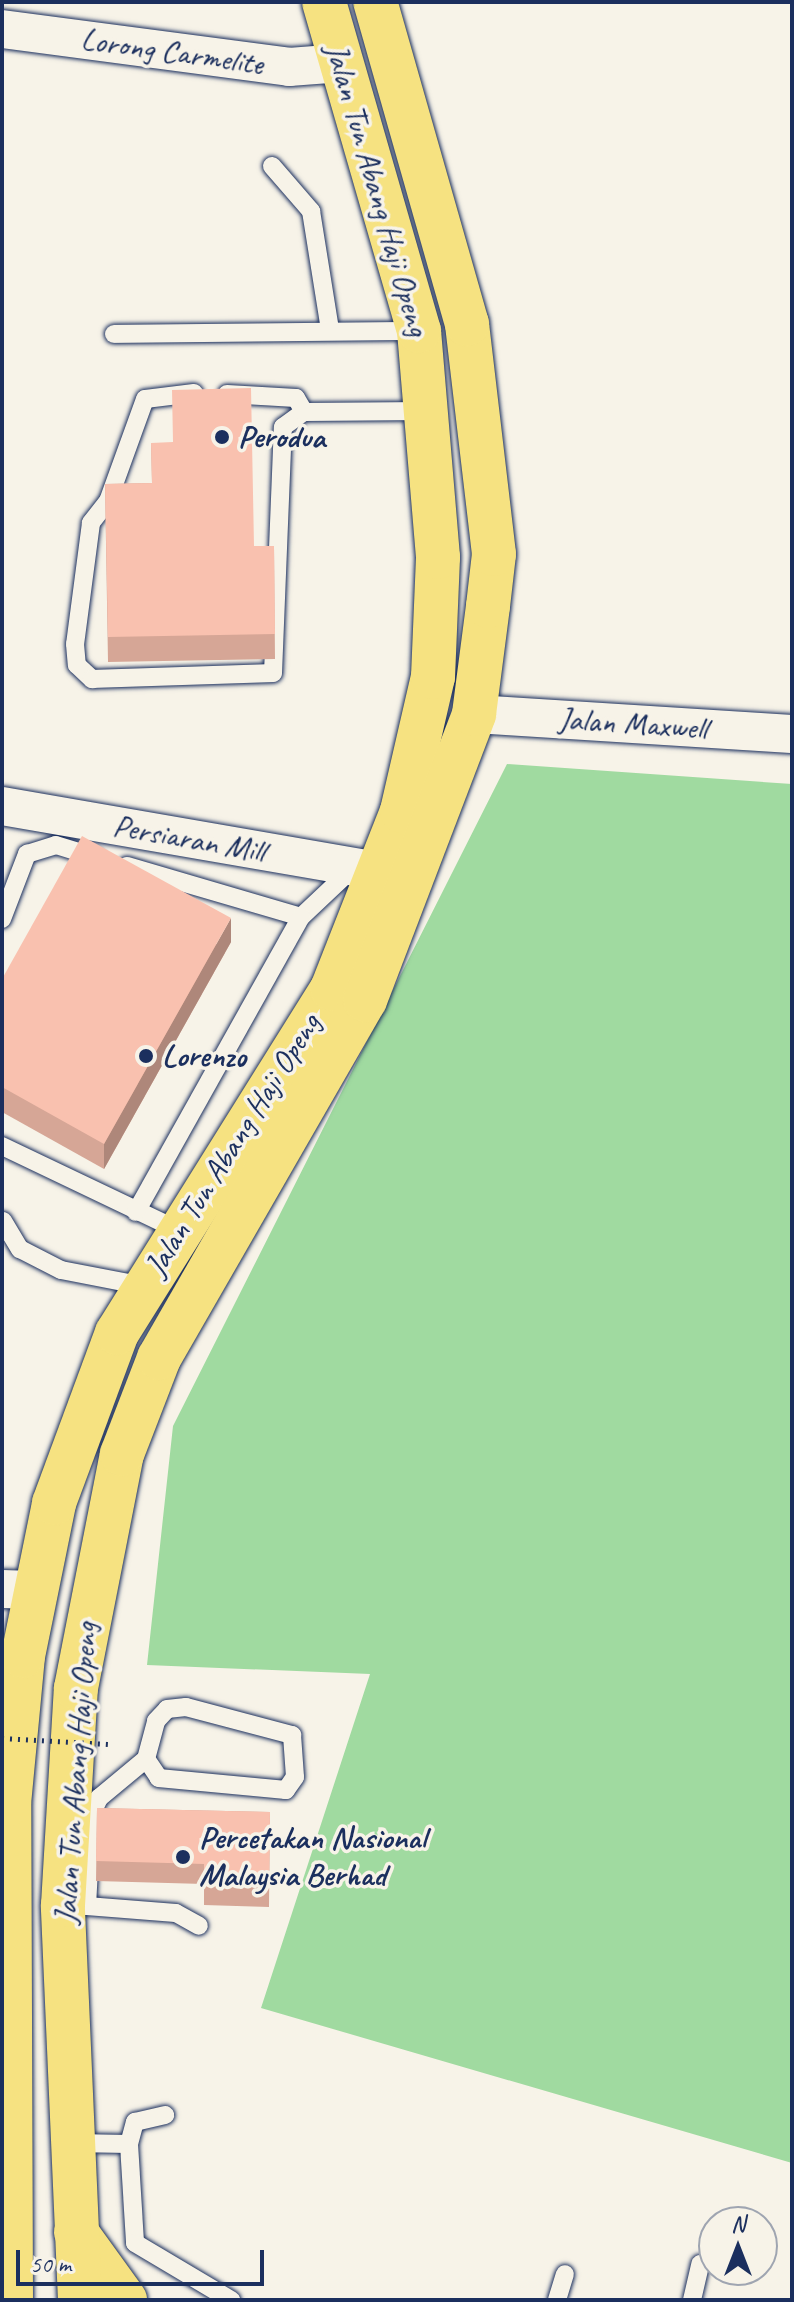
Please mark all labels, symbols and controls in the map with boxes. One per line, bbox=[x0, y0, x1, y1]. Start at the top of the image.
street label: Lorong Carmelite bbox=[78, 20, 266, 84]
street label: Jalan Tun Abang Haji Openg bbox=[317, 39, 437, 341]
place label: Perodua bbox=[238, 418, 325, 456]
marker: Perodua bbox=[213, 428, 231, 446]
street label: Jalan Maxwell bbox=[557, 700, 709, 748]
street label: Persiaran Mill bbox=[110, 807, 268, 871]
street label: Jalan Tun Abang Haji Openg bbox=[136, 1006, 330, 1284]
place label: Lorenzo bbox=[162, 1037, 246, 1075]
marker: Lorenzo bbox=[137, 1047, 155, 1065]
street label: Jalan Tun Abang Haji Openg bbox=[46, 1620, 106, 1926]
place label: Percetakan Nasional Malaysia Berhad bbox=[199, 1820, 428, 1895]
marker: Percetakan Nasional Malaysia Berhad bbox=[174, 1848, 192, 1866]
north arrow bbox=[698, 2206, 778, 2286]
text: N bbox=[731, 2210, 745, 2238]
scale bar bbox=[20, 2234, 268, 2284]
text: 50 m bbox=[30, 2249, 71, 2279]

